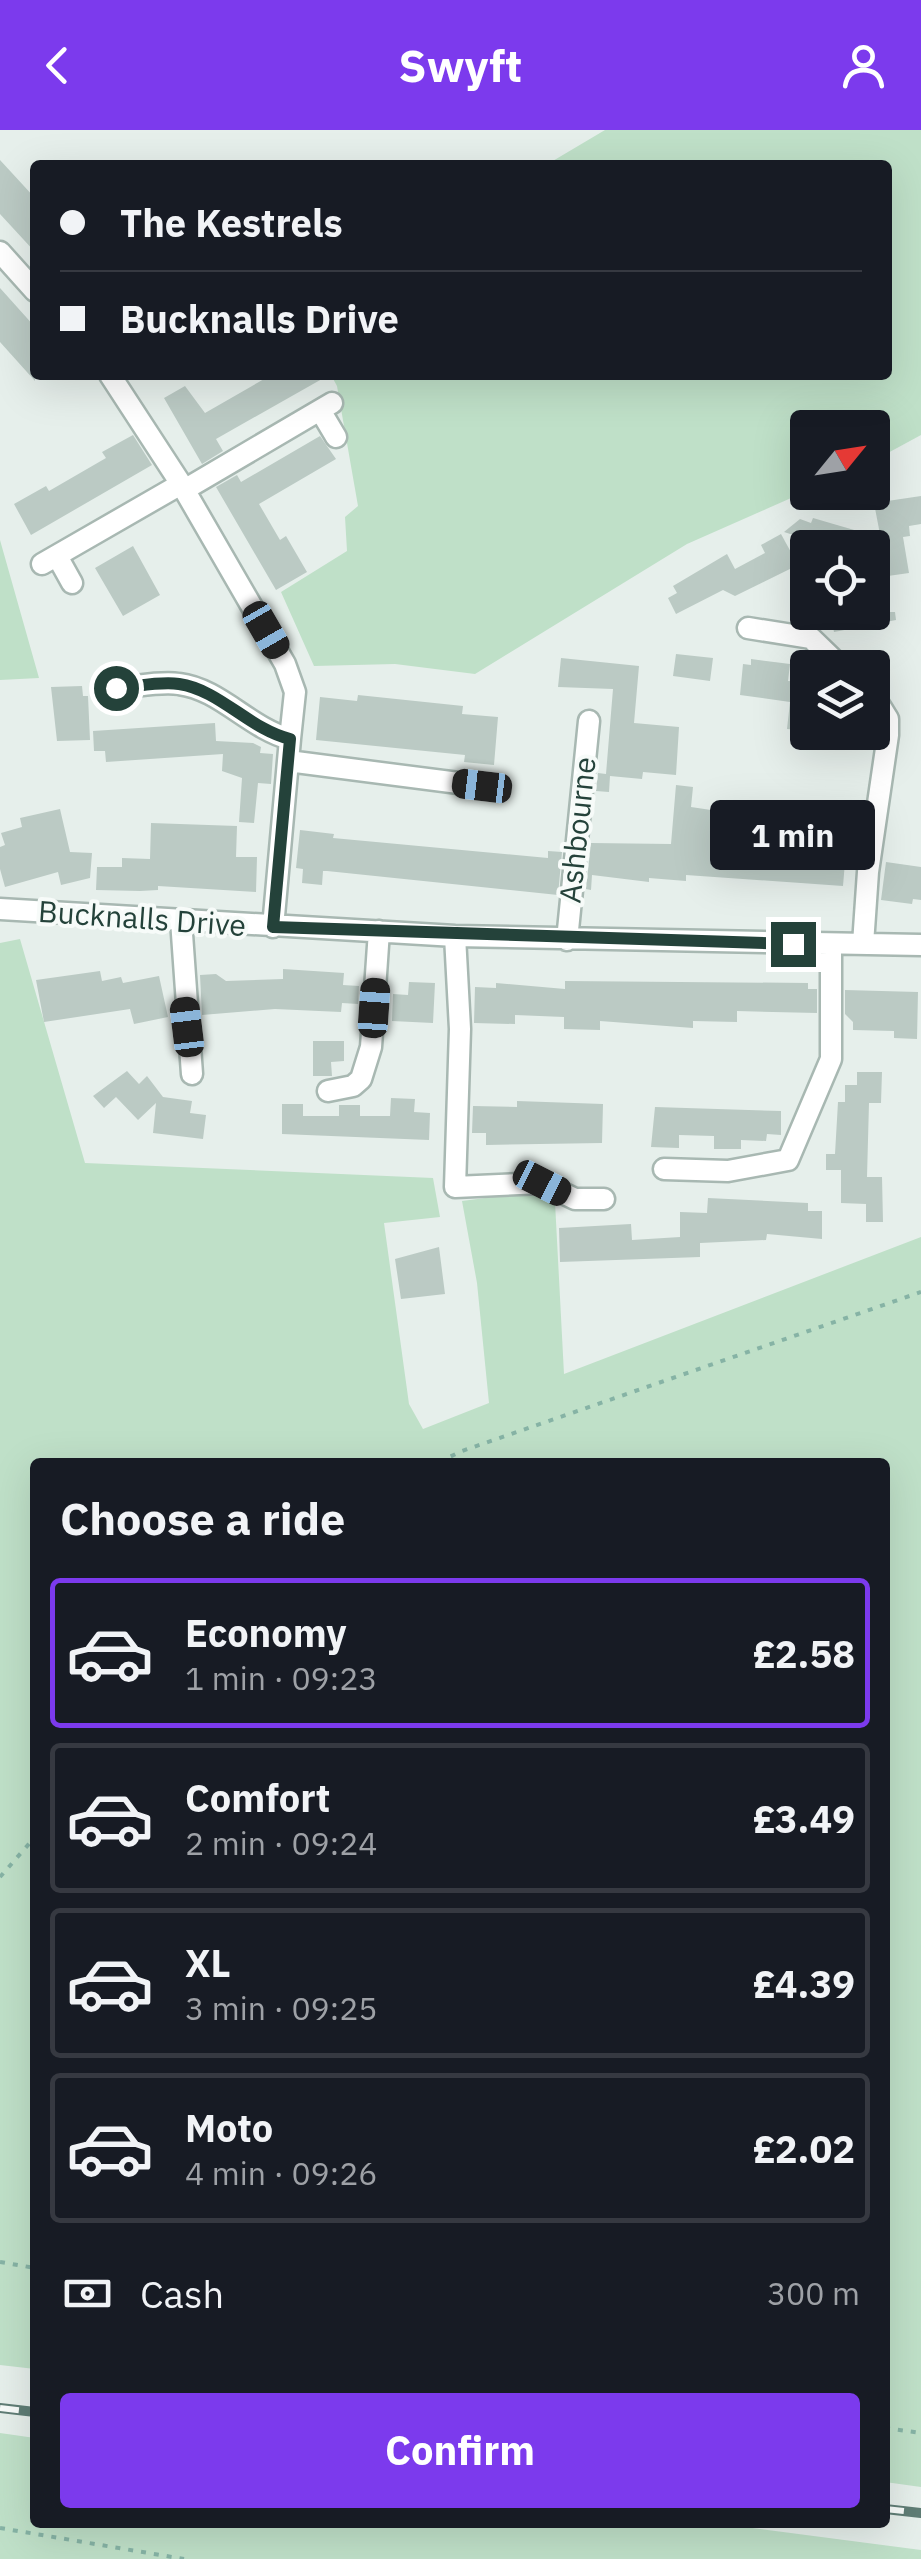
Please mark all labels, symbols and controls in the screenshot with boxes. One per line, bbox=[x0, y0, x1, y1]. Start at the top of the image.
text: Swyft bbox=[399, 36, 522, 94]
icon: back bbox=[30, 38, 85, 93]
icon: person bbox=[836, 38, 891, 93]
text: The Kestrels bbox=[120, 198, 343, 247]
text: Bucknalls Drive bbox=[120, 294, 399, 343]
north arrow bbox=[790, 410, 890, 510]
map controls bbox=[790, 410, 890, 750]
button: locate bbox=[790, 530, 890, 630]
car bbox=[238, 597, 294, 663]
button: layers bbox=[790, 650, 890, 750]
route start bbox=[94, 666, 139, 711]
street label: Ashbourne bbox=[549, 755, 604, 905]
car bbox=[450, 767, 514, 805]
callout: 1 min bbox=[710, 799, 876, 869]
text: 1 min bbox=[751, 814, 834, 856]
street label: Bucknalls Drive bbox=[37, 891, 247, 944]
route end bbox=[771, 922, 816, 967]
car bbox=[357, 977, 391, 1039]
car bbox=[168, 995, 206, 1059]
car bbox=[508, 1156, 576, 1210]
text: Choose a ride bbox=[60, 1489, 345, 1547]
icon: car bbox=[65, 1608, 155, 1698]
text: Economy bbox=[185, 1608, 347, 1657]
text: £2.58 bbox=[753, 1629, 855, 1678]
text: 1 min · 09:23 bbox=[185, 1657, 378, 1699]
icon: car bbox=[65, 1773, 155, 1863]
text: Comfort bbox=[185, 1773, 330, 1822]
text: £3.49 bbox=[753, 1794, 855, 1843]
text: 2 min · 09:24 bbox=[185, 1822, 378, 1864]
icon: car bbox=[65, 1938, 155, 2028]
text: XL bbox=[185, 1938, 231, 1987]
text: £4.39 bbox=[753, 1959, 855, 2008]
text: 3 min · 09:25 bbox=[185, 1987, 378, 2029]
icon: car bbox=[65, 2103, 155, 2193]
text: Moto bbox=[185, 2103, 273, 2152]
text: £2.02 bbox=[753, 2124, 855, 2173]
text: 4 min · 09:26 bbox=[185, 2152, 378, 2194]
icon: cash bbox=[60, 2266, 115, 2321]
text: Cash bbox=[140, 2269, 224, 2318]
text: 300 m bbox=[767, 2272, 860, 2314]
button: Confirm bbox=[60, 2393, 860, 2508]

